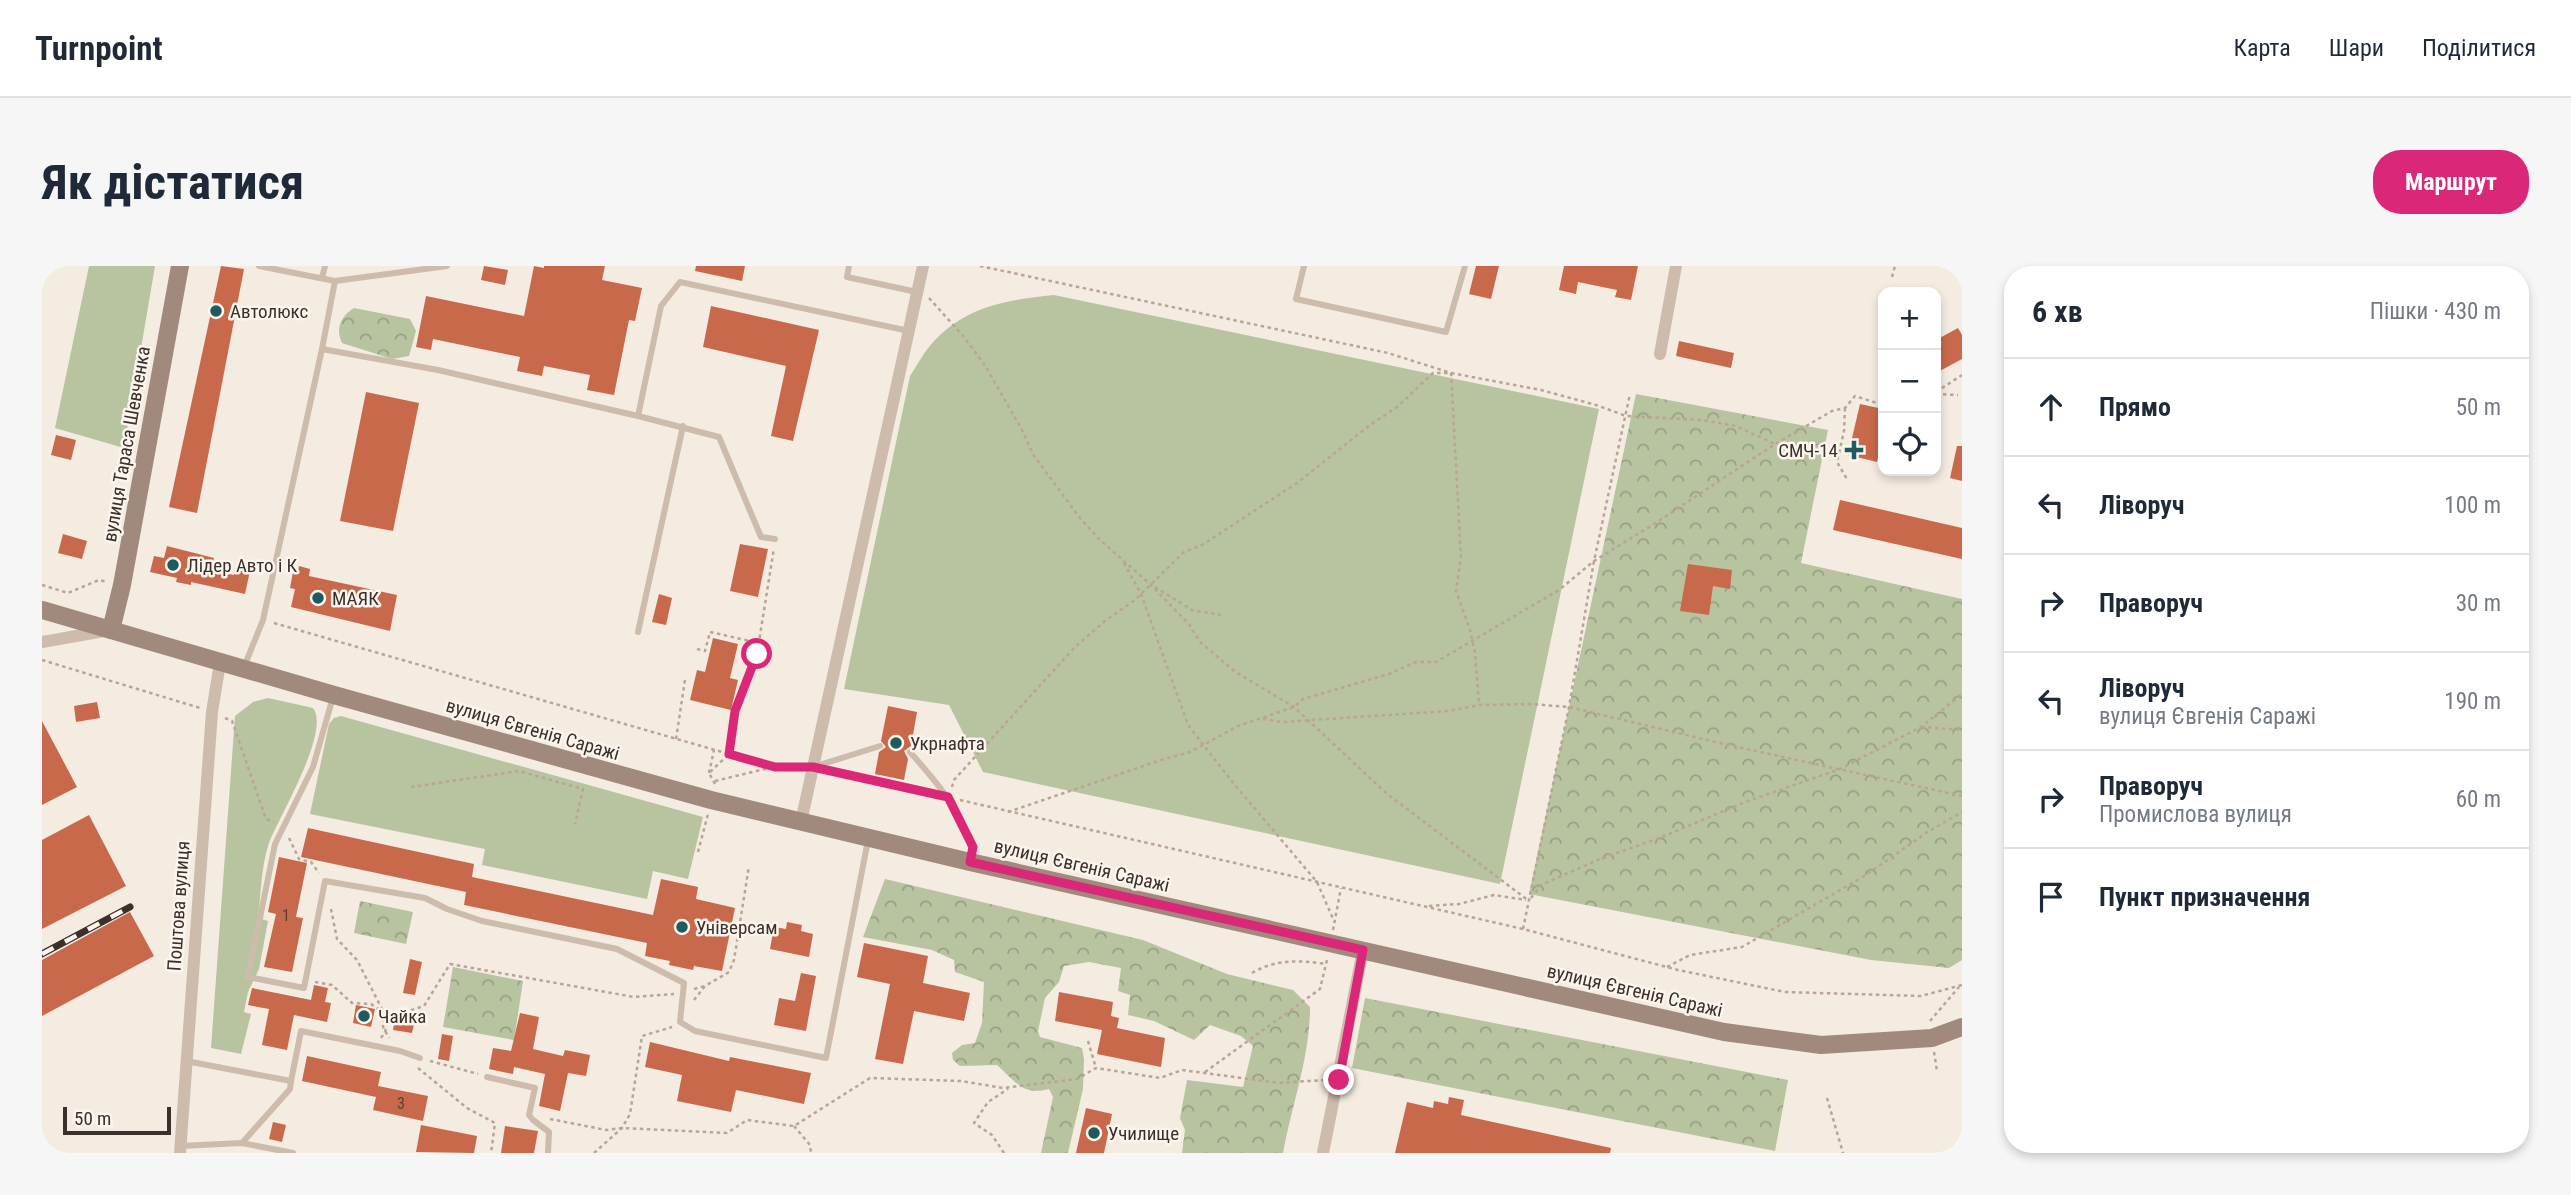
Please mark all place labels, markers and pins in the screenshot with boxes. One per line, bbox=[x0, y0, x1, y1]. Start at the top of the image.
place label: Автолюкс bbox=[230, 300, 309, 323]
marker: Автолюкс bbox=[208, 303, 224, 319]
place label: СМЧ-14 bbox=[1778, 439, 1838, 462]
marker: СМЧ-14 bbox=[1844, 440, 1864, 460]
place label: Лідер Авто і К bbox=[187, 554, 298, 577]
marker: Лідер Авто і К bbox=[165, 557, 181, 573]
place label: МАЯК bbox=[332, 587, 379, 610]
marker: МАЯК bbox=[310, 590, 326, 606]
place label: Укрнафта bbox=[910, 732, 985, 755]
marker: Укрнафта bbox=[888, 735, 904, 751]
place label: Універсам bbox=[696, 916, 777, 939]
marker: Універсам bbox=[674, 919, 690, 935]
place label: Чайка bbox=[378, 1005, 426, 1028]
marker: Чайка bbox=[356, 1008, 372, 1024]
place label: Училище bbox=[1108, 1122, 1179, 1145]
marker: Училище bbox=[1086, 1125, 1102, 1141]

